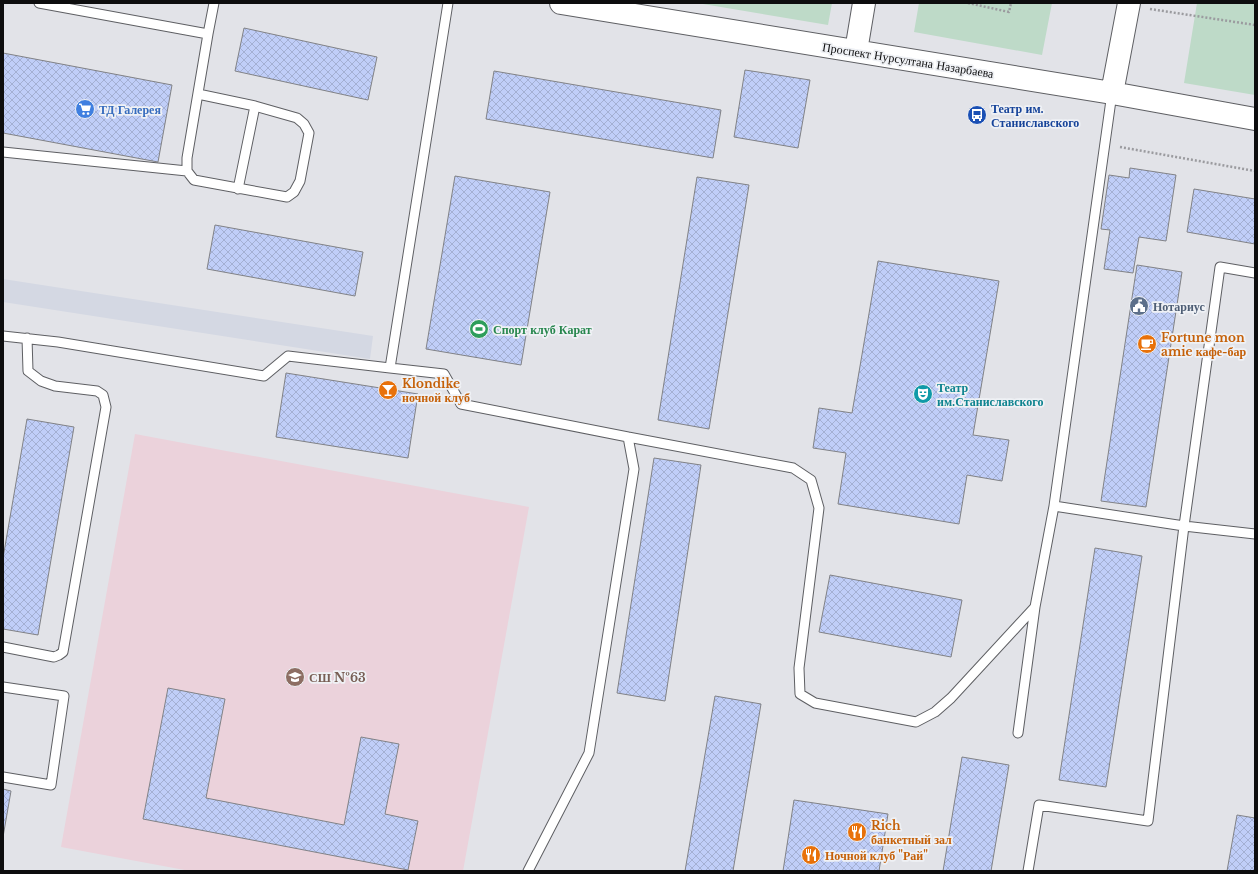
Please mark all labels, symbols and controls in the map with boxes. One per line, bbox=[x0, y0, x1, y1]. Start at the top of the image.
street label: Проспект Нурсултана Назарбаева bbox=[821, 39, 995, 81]
supermarket icon: ТД Галерея bbox=[74, 98, 96, 120]
place label: Театр им. Станиславского bbox=[991, 101, 1079, 130]
place label: ТД Галерея bbox=[99, 102, 161, 117]
bus stop icon: Театр им. Станиславского bbox=[966, 104, 988, 126]
public building icon: Нотариус bbox=[1128, 295, 1150, 317]
place label: Нотариус bbox=[1153, 299, 1205, 314]
sports icon: Спорт клуб Карат bbox=[468, 318, 490, 340]
place label: Спорт клуб Карат bbox=[493, 322, 592, 337]
place label: Fortune mon amie кафе-бар bbox=[1161, 330, 1247, 359]
cafe icon: Fortune mon amie кафе-бар bbox=[1136, 333, 1158, 355]
place label: Klondike ночной клуб bbox=[402, 376, 470, 405]
bar icon: Klondike ночной клуб bbox=[377, 379, 399, 401]
place label: Театр им.Станиславского bbox=[937, 380, 1044, 409]
theatre icon: Театр им.Станиславского bbox=[912, 383, 934, 405]
school or university icon: СШ №63 bbox=[284, 666, 306, 688]
place label: СШ №63 bbox=[309, 670, 366, 685]
place label: Rich банкетный зал bbox=[871, 818, 952, 847]
restaurant icon: Rich банкетный зал bbox=[846, 821, 868, 843]
restaurant icon: Ночной клуб "Рай" bbox=[800, 844, 822, 866]
place label: Ночной клуб "Рай" bbox=[825, 848, 928, 863]

